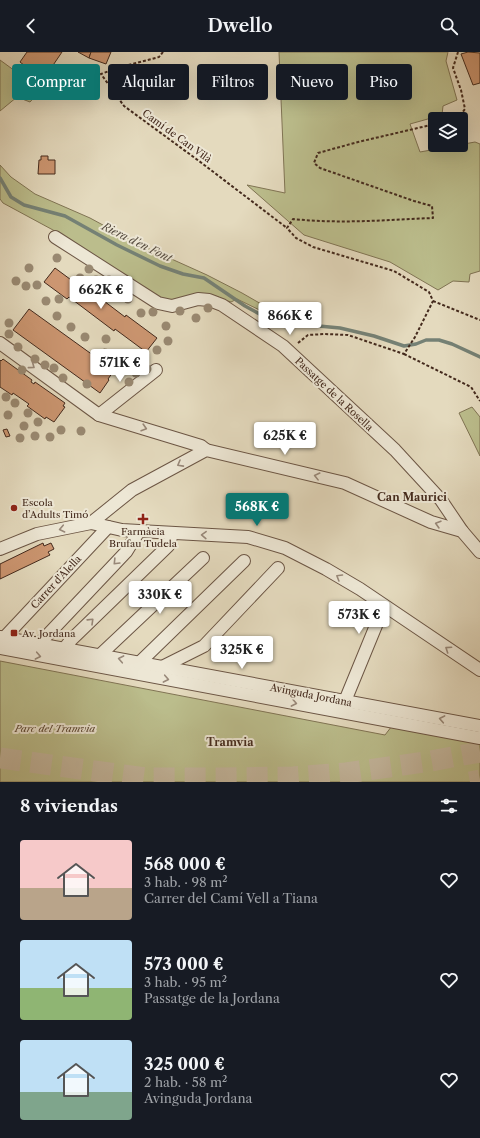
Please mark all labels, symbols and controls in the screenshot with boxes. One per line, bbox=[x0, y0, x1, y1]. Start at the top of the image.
icon: back bbox=[20, 15, 42, 37]
text: Dwello bbox=[207, 15, 273, 37]
icon: search bbox=[438, 15, 460, 37]
chip: Comprar bbox=[12, 64, 100, 100]
chip: Alquilar bbox=[108, 64, 189, 100]
chip: Filtros bbox=[197, 64, 268, 100]
chip: Nuevo bbox=[276, 64, 348, 100]
chip: Piso bbox=[356, 64, 412, 100]
street label: Camí de Can Vilà bbox=[140, 107, 215, 166]
map controls bbox=[428, 112, 468, 152]
button: layers bbox=[428, 112, 468, 152]
water label: Riera d'en Font bbox=[99, 219, 175, 265]
pin: 662K € bbox=[68, 276, 134, 310]
text: 662K € bbox=[79, 281, 123, 297]
pin: 866K € bbox=[257, 302, 323, 336]
text: 866K € bbox=[267, 307, 313, 323]
pin: 571K € bbox=[87, 349, 153, 383]
text: 571K € bbox=[99, 354, 141, 370]
street label: Passatge de la Rosella bbox=[292, 354, 376, 434]
one-way arrow bbox=[27, 361, 34, 368]
pin: 625K € bbox=[252, 422, 318, 456]
one-way arrow bbox=[140, 424, 147, 432]
text: 625K € bbox=[263, 427, 307, 443]
one-way arrow bbox=[177, 459, 184, 467]
one-way arrow bbox=[314, 473, 320, 481]
district label: Can Maurici bbox=[377, 490, 447, 504]
pin: 568K € bbox=[224, 493, 290, 527]
place label: Escola d’Adults Timó bbox=[22, 496, 88, 521]
text: 568K € bbox=[235, 498, 279, 514]
marker: Escola d’Adults Timó bbox=[9, 503, 19, 513]
marker: Farmàcia Brufau Tudela bbox=[138, 514, 148, 524]
one-way arrow bbox=[435, 520, 442, 529]
one-way arrow bbox=[59, 524, 65, 533]
place label: Farmàcia Brufau Tudela bbox=[109, 525, 178, 550]
one-way arrow bbox=[201, 530, 207, 539]
street label: Carrer d'Alella bbox=[28, 552, 85, 611]
one-way arrow bbox=[113, 557, 121, 565]
one-way arrow bbox=[336, 574, 343, 582]
pin: 330K € bbox=[127, 581, 193, 615]
text: 330K € bbox=[138, 586, 182, 602]
pin: 573K € bbox=[326, 601, 392, 635]
text: 573K € bbox=[338, 606, 380, 622]
one-way arrow bbox=[86, 618, 94, 626]
place label: Av. Jordana bbox=[21, 627, 76, 640]
marker: Av. Jordana bbox=[9, 628, 19, 638]
pin: 325K € bbox=[209, 636, 275, 670]
text: 325K € bbox=[220, 641, 264, 657]
one-way arrow bbox=[445, 647, 452, 654]
one-way arrow bbox=[35, 651, 41, 659]
one-way arrow bbox=[118, 656, 124, 664]
one-way arrow bbox=[163, 675, 169, 683]
street label: Avinguda Jordana bbox=[268, 680, 354, 709]
one-way arrow bbox=[291, 698, 297, 707]
one-way arrow bbox=[439, 715, 445, 724]
park label: Parc del Tramvia bbox=[14, 722, 95, 735]
district label: Tramvia bbox=[206, 735, 254, 749]
icon: filters bbox=[438, 795, 460, 817]
text: 8 viviendas bbox=[20, 796, 118, 816]
text: 568 000 € bbox=[144, 854, 226, 874]
icon: home bbox=[52, 856, 100, 904]
icon: heart bbox=[438, 869, 460, 891]
text: 3 hab. · 98 m² bbox=[144, 874, 228, 890]
text: Carrer del Camí Vell a Tiana bbox=[144, 890, 318, 906]
text: 573 000 € bbox=[144, 954, 224, 974]
icon: home bbox=[52, 956, 100, 1004]
icon: heart bbox=[438, 969, 460, 991]
text: 3 hab. · 95 m² bbox=[144, 974, 227, 990]
text: Passatge de la Jordana bbox=[144, 990, 280, 1006]
text: 325 000 € bbox=[144, 1054, 225, 1074]
icon: home bbox=[52, 1056, 100, 1104]
icon: heart bbox=[438, 1069, 460, 1091]
text: 2 hab. · 58 m² bbox=[144, 1074, 227, 1090]
text: Avinguda Jordana bbox=[144, 1090, 252, 1106]

